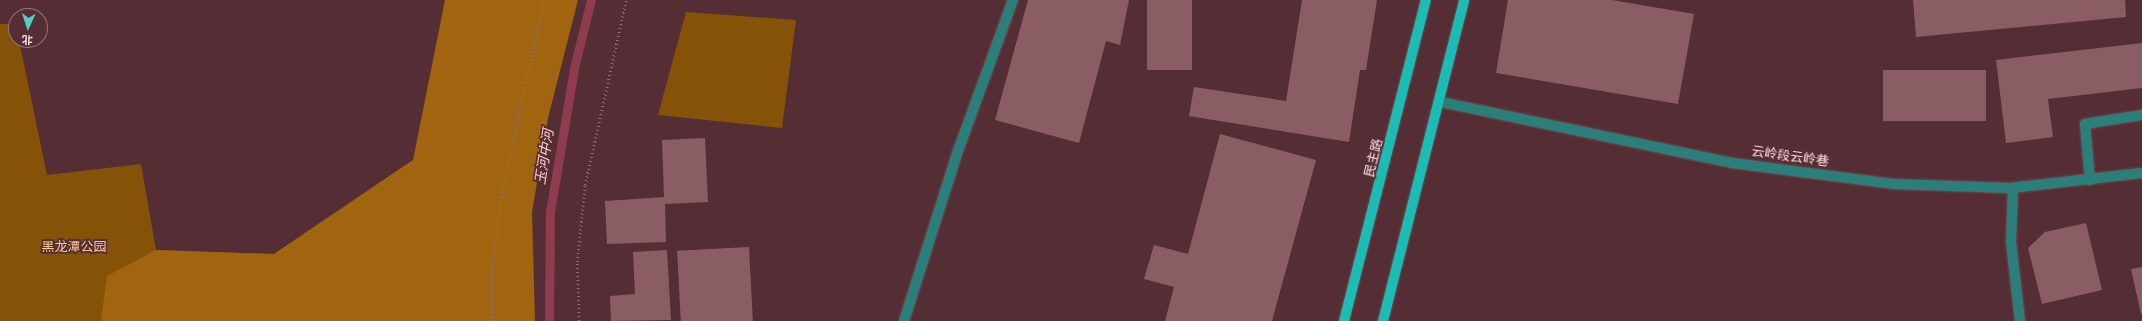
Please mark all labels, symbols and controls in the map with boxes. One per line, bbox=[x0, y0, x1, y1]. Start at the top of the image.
north arrow bbox=[8, 8, 48, 48]
text: 北 bbox=[22, 32, 33, 47]
water label: 玉河中河 bbox=[532, 128, 558, 186]
street label: 民主路 bbox=[1362, 137, 1386, 179]
street label: 云岭段云岭巷 bbox=[1750, 144, 1830, 170]
park label: 黑龙潭公园 bbox=[42, 239, 106, 255]

